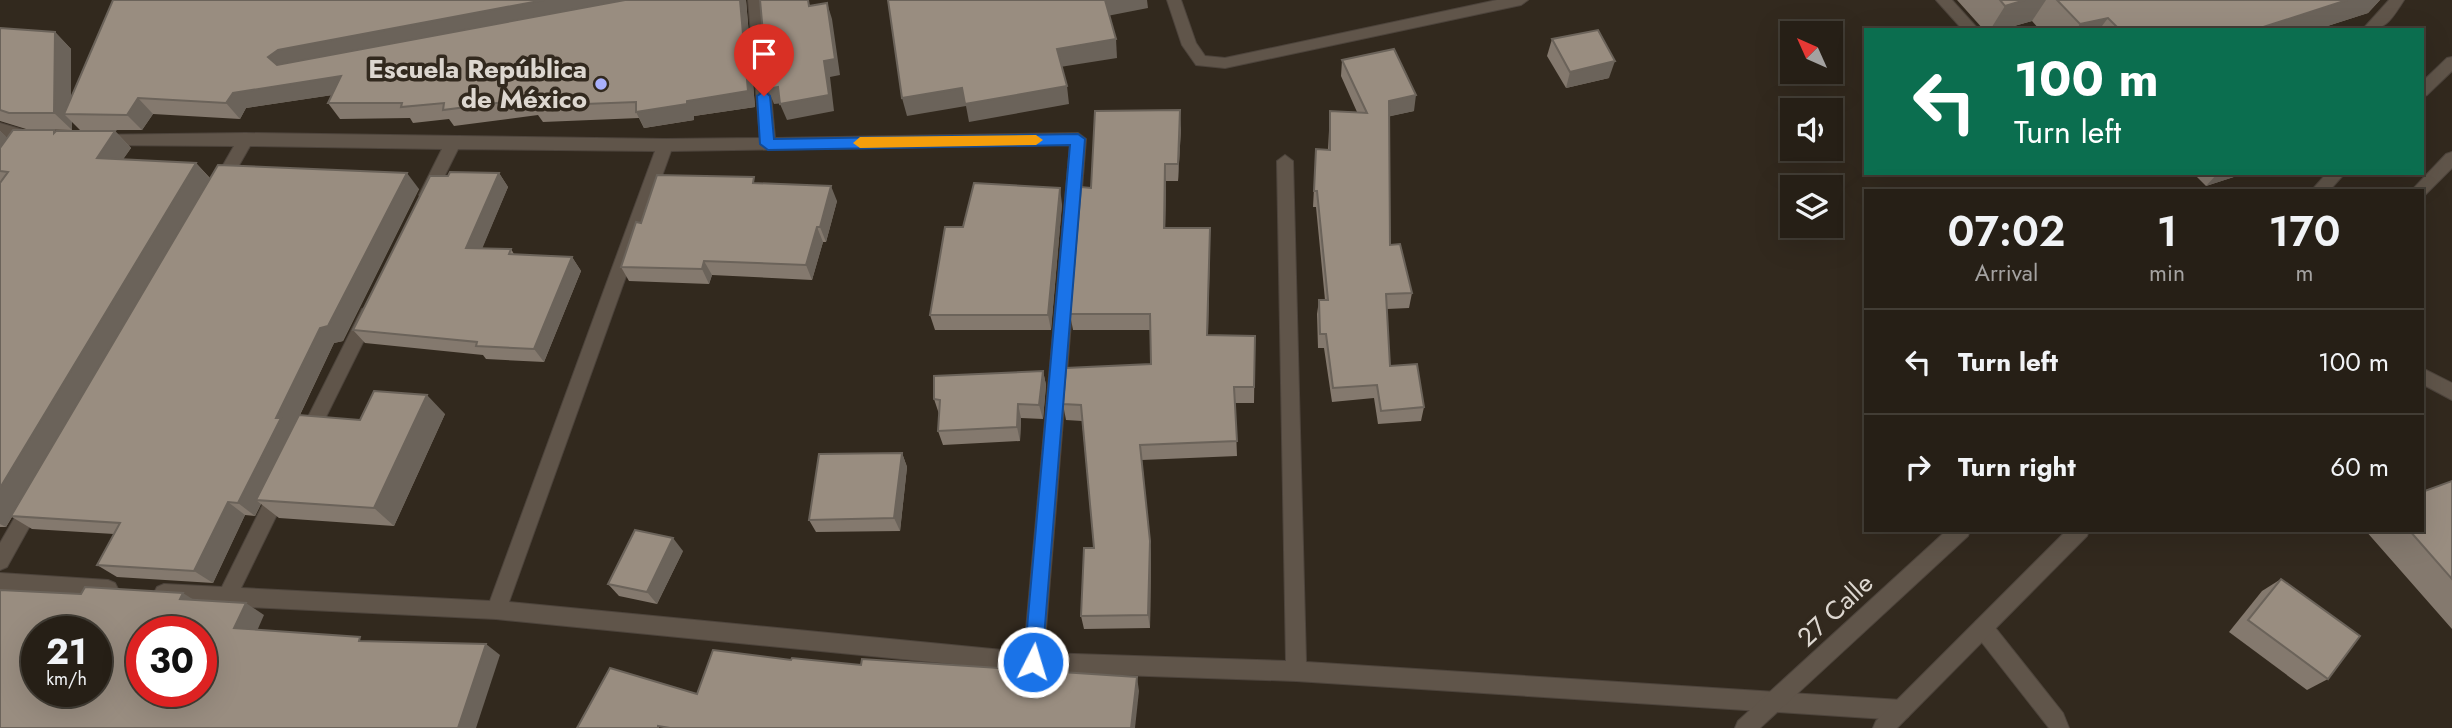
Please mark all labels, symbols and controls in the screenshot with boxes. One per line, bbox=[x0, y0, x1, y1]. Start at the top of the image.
north arrow bbox=[1780, 21, 1843, 84]
map controls bbox=[1780, 21, 1843, 238]
pin bbox=[734, 24, 794, 96]
icon: arrive bbox=[745, 35, 783, 73]
text: 100 m bbox=[2014, 44, 2159, 114]
place label: Escuela República de México bbox=[368, 50, 587, 118]
icon: left bbox=[1899, 56, 1990, 147]
marker: Escuela República de México bbox=[593, 76, 609, 92]
button: sound bbox=[1780, 98, 1843, 161]
text: Turn left bbox=[2014, 109, 2121, 155]
button: layers bbox=[1780, 175, 1843, 238]
text: 07:02 bbox=[1948, 201, 2066, 262]
text: 1 bbox=[2157, 201, 2177, 262]
text: 170 bbox=[2269, 201, 2340, 262]
text: Arrival bbox=[1975, 256, 2038, 290]
text: min bbox=[2149, 256, 2185, 290]
text: m bbox=[2296, 256, 2313, 290]
icon: left bbox=[1899, 343, 1937, 381]
text: Turn left bbox=[1958, 343, 2058, 381]
text: 100 m bbox=[2318, 343, 2389, 381]
icon: right bbox=[1899, 448, 1937, 486]
text: Turn right bbox=[1958, 448, 2076, 486]
text: 60 m bbox=[2330, 448, 2389, 486]
street label: 27 Calle bbox=[1788, 565, 1882, 655]
speed limit sign: 30 bbox=[126, 616, 217, 707]
position arrow bbox=[996, 625, 1070, 699]
text: 21 bbox=[46, 627, 87, 677]
text: km/h bbox=[46, 666, 87, 692]

